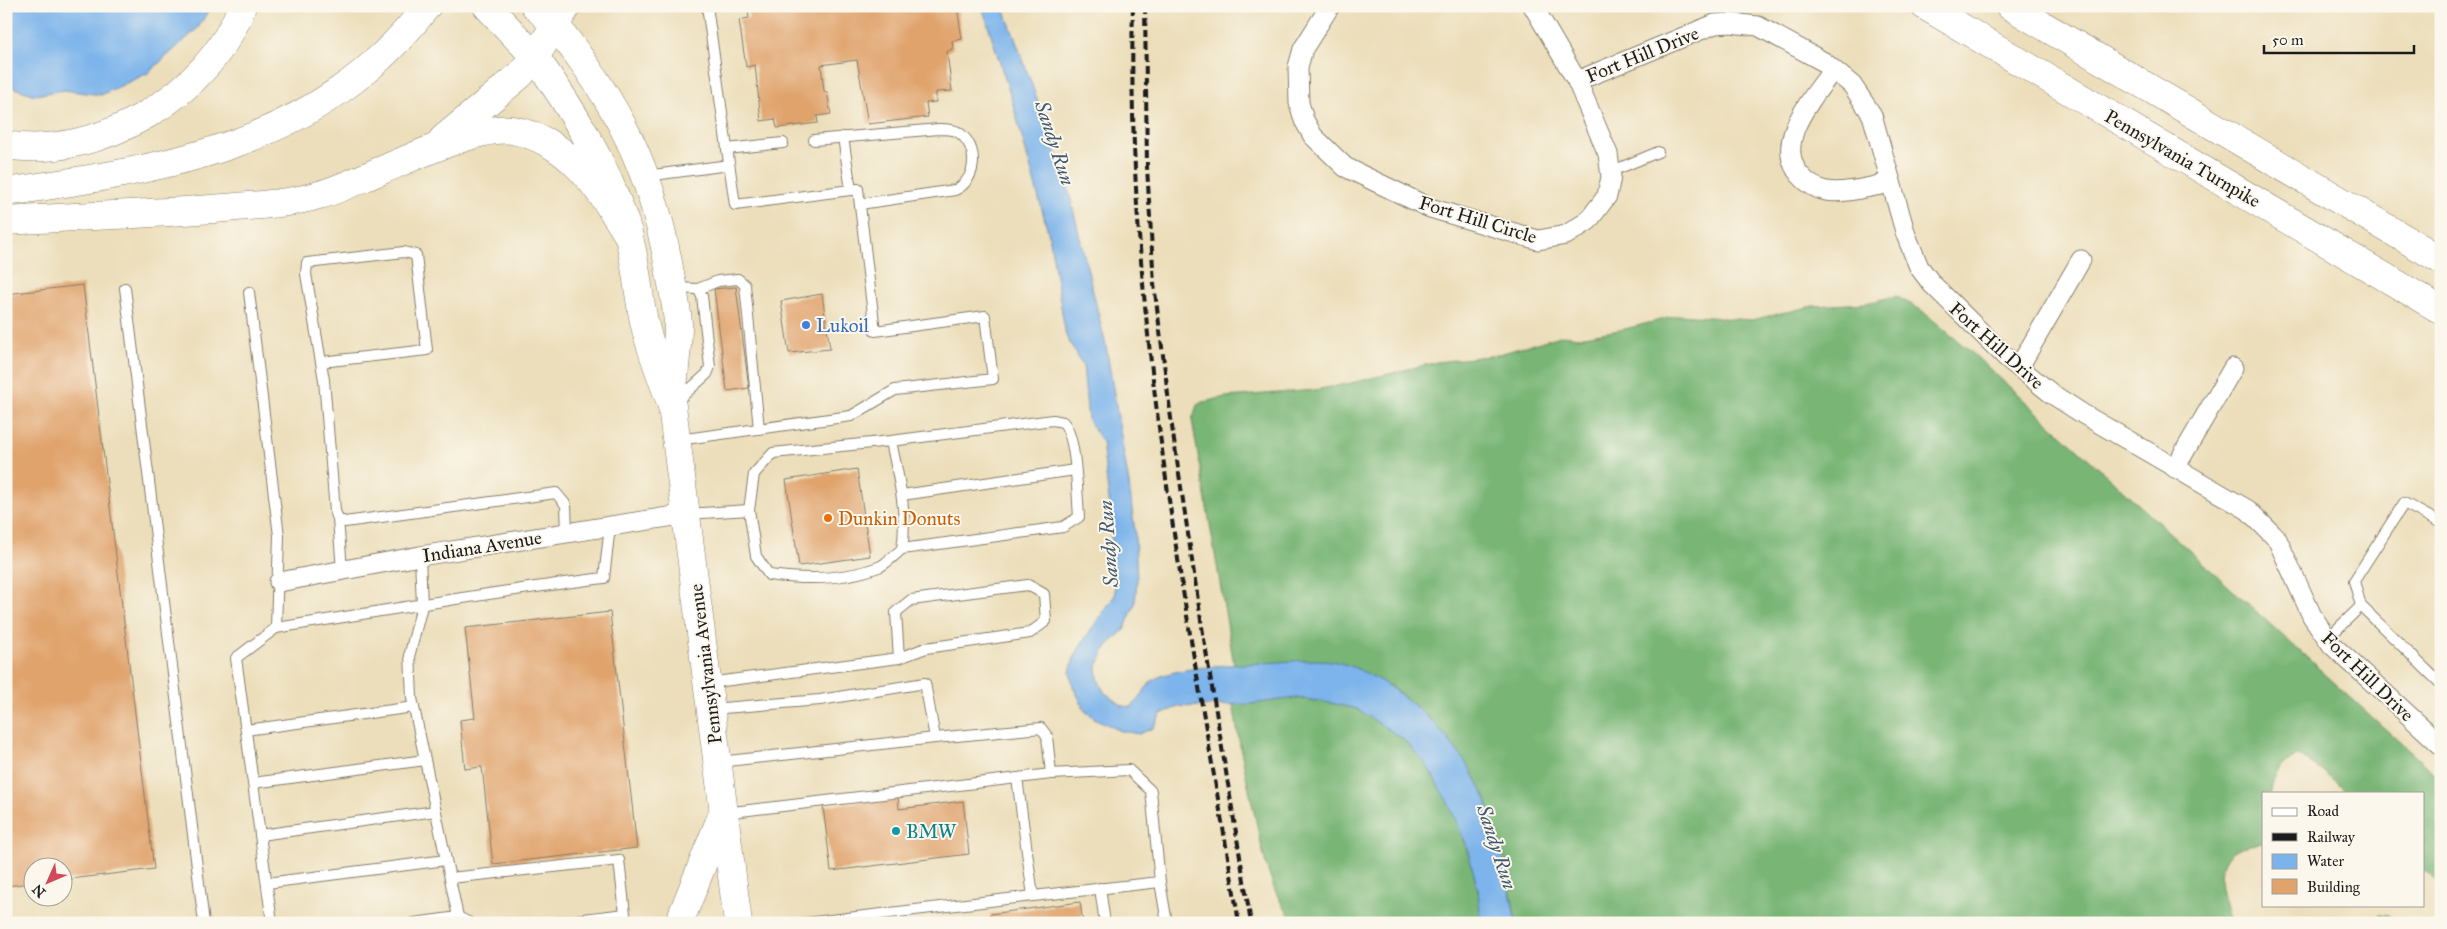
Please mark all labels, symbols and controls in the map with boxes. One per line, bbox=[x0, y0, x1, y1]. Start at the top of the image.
street label: Fort Hill Drive bbox=[1582, 21, 1702, 88]
scale bar bbox=[2264, 22, 2414, 54]
text: 50 m bbox=[2272, 31, 2304, 49]
water label: Sandy Run bbox=[1030, 97, 1080, 189]
street label: Pennsylvania Turnpike bbox=[2101, 105, 2265, 212]
street label: Fort Hill Circle bbox=[1416, 191, 1540, 248]
street label: Fort Hill Drive bbox=[1945, 297, 2049, 394]
place label: Lukoil bbox=[816, 314, 870, 337]
marker: Lukoil bbox=[800, 319, 812, 331]
water label: Sandy Run bbox=[1093, 499, 1123, 589]
place label: Dunkin Donuts bbox=[838, 507, 961, 530]
marker: Dunkin Donuts bbox=[822, 512, 834, 524]
street label: Indiana Avenue bbox=[421, 526, 544, 567]
street label: Pennsylvania Avenue bbox=[684, 582, 727, 745]
street label: Fort Hill Drive bbox=[2317, 627, 2419, 726]
legend bbox=[2262, 792, 2424, 906]
water label: Sandy Run bbox=[1472, 801, 1522, 893]
text: Road bbox=[2307, 802, 2339, 820]
place label: BMW bbox=[906, 820, 957, 843]
marker: BMW bbox=[890, 825, 902, 837]
text: Railway bbox=[2307, 828, 2356, 846]
text: Water bbox=[2307, 852, 2344, 870]
north arrow bbox=[22, 856, 72, 906]
text: Building bbox=[2307, 878, 2361, 896]
text: N bbox=[29, 881, 49, 901]

